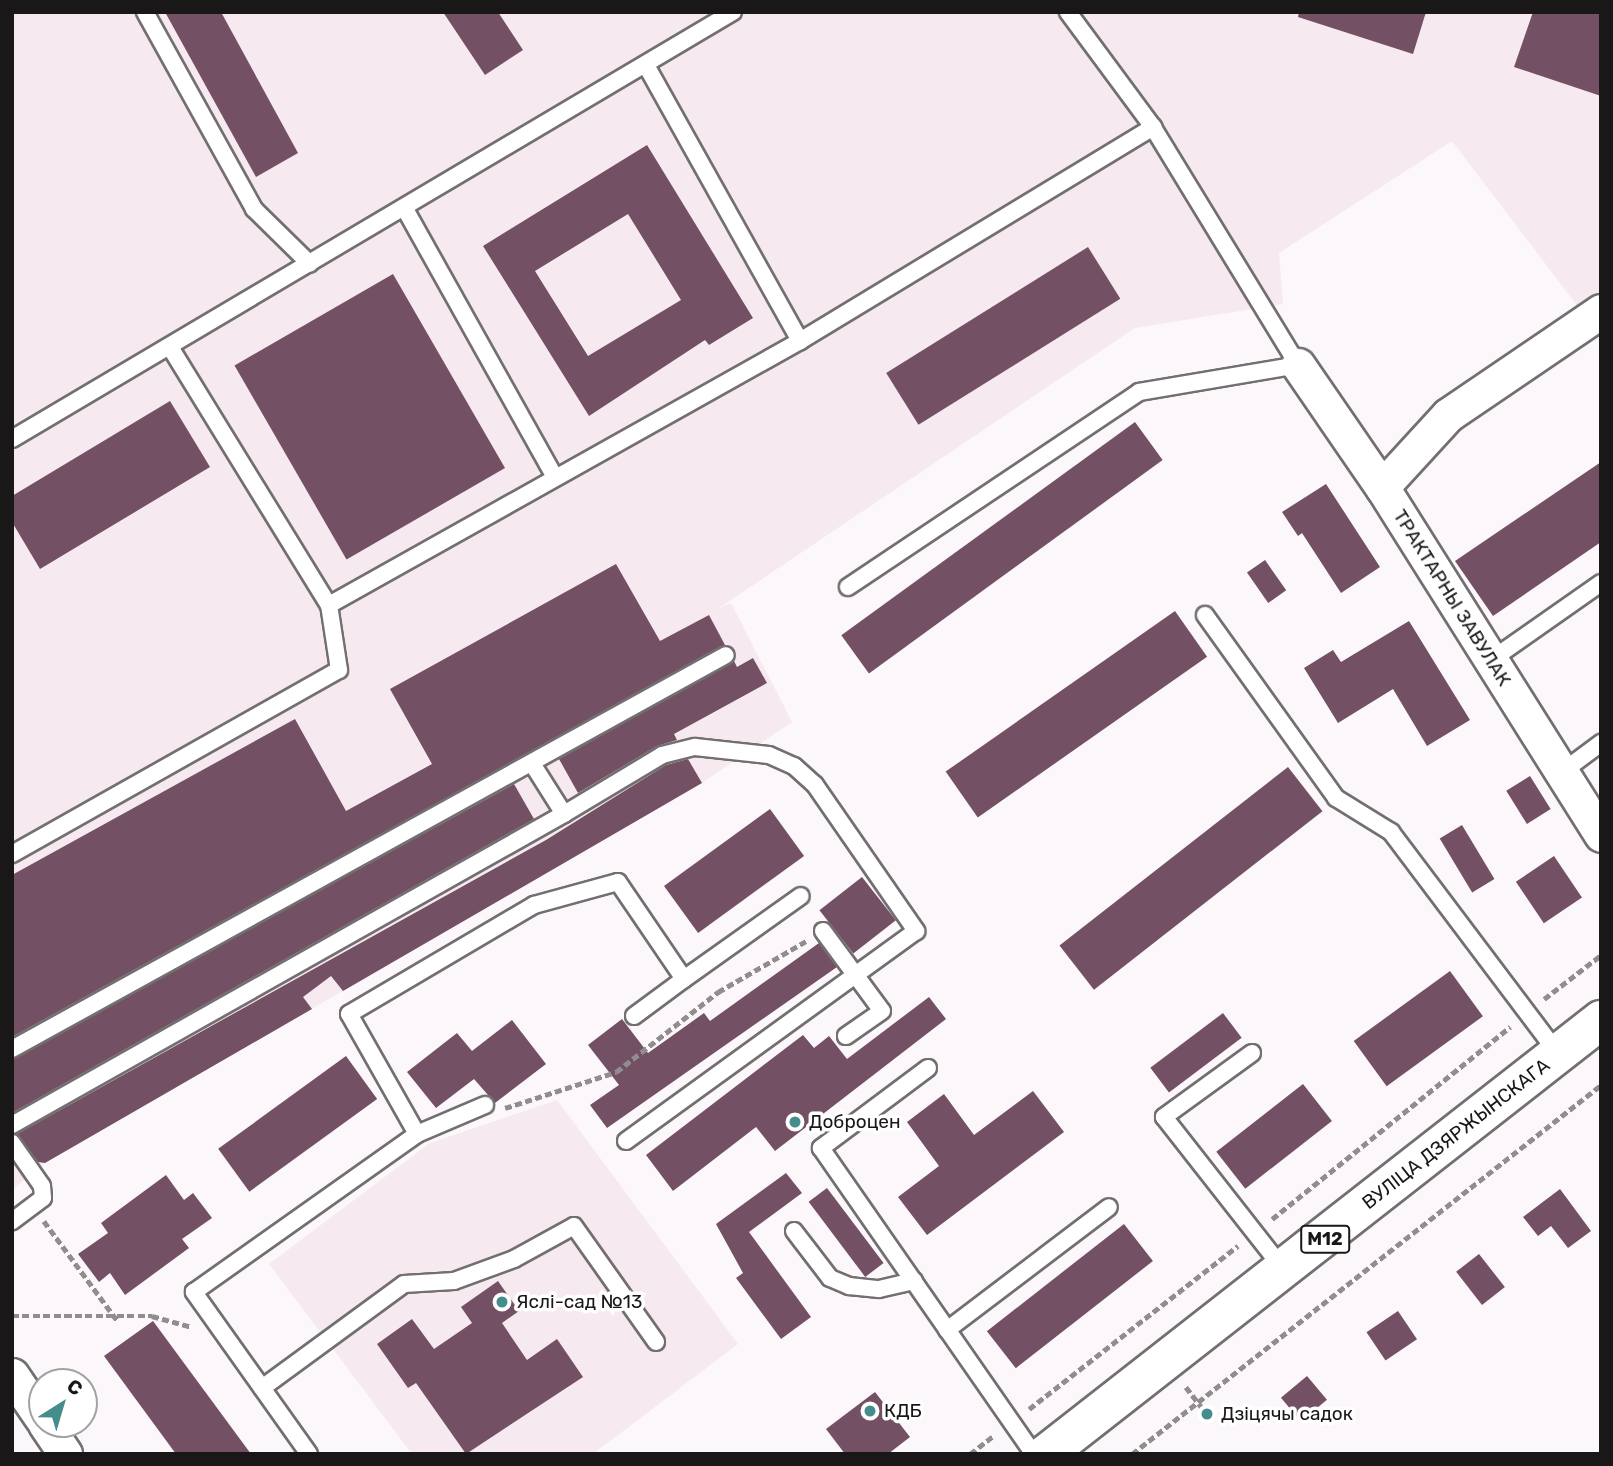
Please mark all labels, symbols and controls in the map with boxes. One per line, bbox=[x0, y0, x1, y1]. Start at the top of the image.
street label: ТРАКТАРНЫ ЗАВУЛАК bbox=[1388, 505, 1516, 691]
street label: ВУЛІЦА ДЗЯРЖЫНСКАГА bbox=[1358, 1054, 1554, 1214]
place label: Доброцен bbox=[809, 1111, 901, 1133]
marker: Доброцен bbox=[787, 1114, 803, 1130]
road number: М12 bbox=[1299, 1224, 1351, 1254]
place label: Яслі-сад №13 bbox=[516, 1291, 642, 1313]
marker: Яслі-сад №13 bbox=[494, 1294, 510, 1310]
north arrow bbox=[28, 1368, 98, 1438]
text: С bbox=[62, 1374, 87, 1401]
place label: КДБ bbox=[884, 1400, 922, 1422]
marker: КДБ bbox=[862, 1403, 878, 1419]
place label: Дзіцячы садок bbox=[1221, 1403, 1353, 1425]
marker: Дзіцячы садок bbox=[1199, 1406, 1215, 1422]

